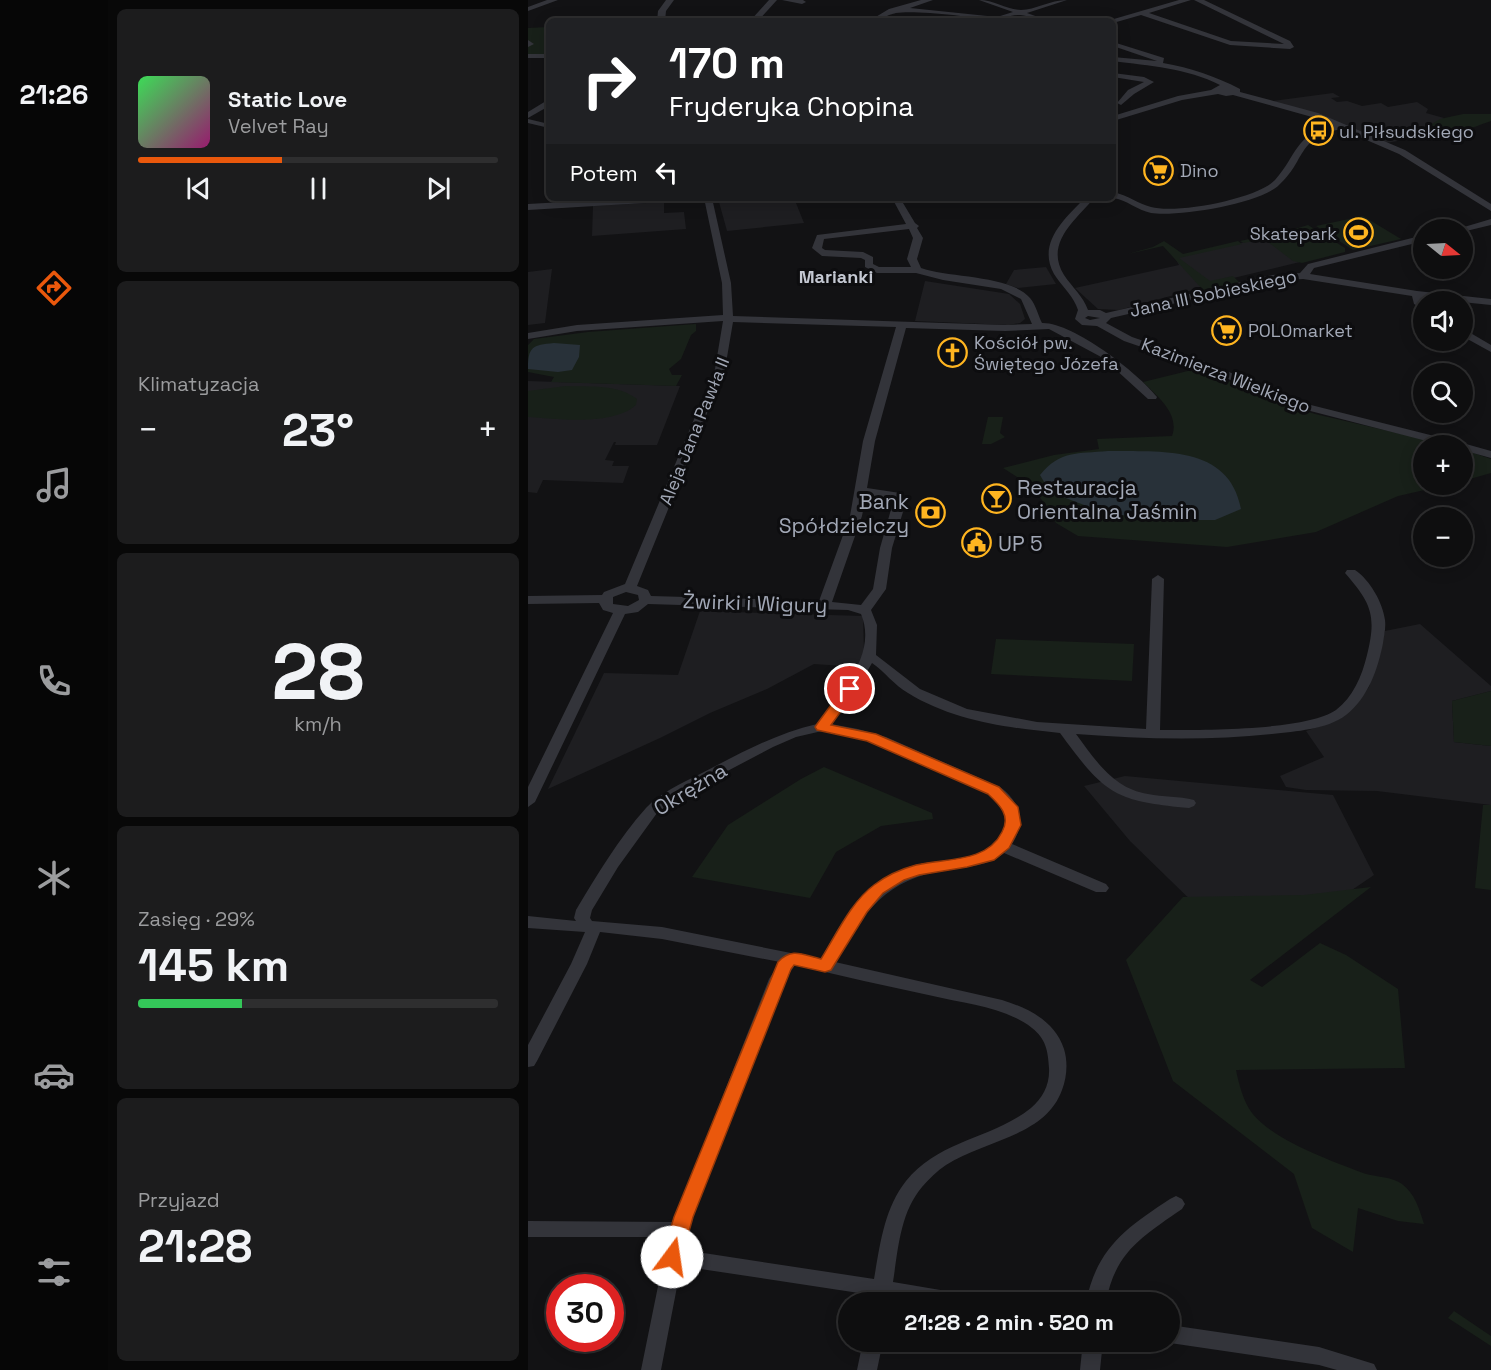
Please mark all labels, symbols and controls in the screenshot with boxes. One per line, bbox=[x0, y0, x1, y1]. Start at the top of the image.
text: 170 m bbox=[669, 37, 785, 90]
icon: right bbox=[570, 42, 648, 120]
text: 21:26 bbox=[19, 77, 89, 112]
text: Static Love bbox=[228, 85, 347, 113]
text: Fryderyka Chopina bbox=[669, 89, 914, 124]
text: Velvet Ray bbox=[228, 113, 329, 139]
bus stop icon: ul. Piłsudskiego bbox=[1302, 115, 1334, 147]
place label: ul. Piłsudskiego bbox=[1339, 120, 1474, 143]
supermarket icon: Dino bbox=[1143, 154, 1175, 186]
icon: left bbox=[650, 156, 683, 189]
text: Potem bbox=[570, 159, 638, 187]
place label: Dino bbox=[1180, 159, 1219, 182]
icon: previous bbox=[182, 172, 215, 205]
icon: pause bbox=[302, 172, 335, 205]
icon: next bbox=[422, 172, 455, 205]
sports icon: Skatepark bbox=[1342, 217, 1374, 249]
north arrow bbox=[1413, 219, 1473, 279]
map controls bbox=[1413, 219, 1473, 567]
place label: Skatepark bbox=[1250, 222, 1337, 245]
street label: Jana III Sobieskiego bbox=[1127, 264, 1299, 322]
district label: Marianki bbox=[799, 265, 873, 288]
icon: directions bbox=[33, 267, 75, 309]
button: sound bbox=[1413, 291, 1473, 351]
supermarket icon: POLOmarket bbox=[1211, 314, 1243, 346]
place label: POLOmarket bbox=[1248, 319, 1353, 342]
place label: Kościół pw. Świętego Józefa bbox=[974, 331, 1119, 375]
street label: Kazimierza Wielkiego bbox=[1138, 332, 1314, 418]
church icon: Kościół pw. Świętego Józefa bbox=[937, 336, 969, 368]
street label: Aleja Jana Pawła II bbox=[654, 354, 734, 508]
button: search bbox=[1413, 363, 1473, 423]
text: Klimatyzacja bbox=[138, 371, 260, 397]
text: 23° bbox=[282, 402, 354, 459]
text: − bbox=[138, 409, 158, 451]
text: + bbox=[478, 409, 498, 451]
button: + bbox=[1413, 435, 1473, 495]
icon: music bbox=[33, 464, 75, 506]
place label: Restauracja Orientalna Jaśmin bbox=[1017, 474, 1197, 525]
bar icon: Restauracja Orientalna Jaśmin bbox=[980, 483, 1012, 515]
place label: Bank Spółdzielczy bbox=[779, 488, 909, 539]
bank icon: Bank Spółdzielczy bbox=[914, 497, 946, 529]
button: − bbox=[1413, 507, 1473, 567]
public building icon: UP 5 bbox=[961, 527, 993, 559]
place label: UP 5 bbox=[998, 530, 1043, 557]
street label: Żwirki i Wigury bbox=[682, 587, 828, 619]
text: 28 bbox=[271, 622, 365, 722]
icon: phone bbox=[33, 660, 75, 702]
pin bbox=[824, 663, 875, 714]
icon: arrive bbox=[833, 672, 866, 705]
text: km/h bbox=[294, 711, 342, 737]
street label: Okrężna bbox=[648, 757, 732, 821]
icon: climate bbox=[33, 857, 75, 899]
text: Zasięg · 29% bbox=[138, 906, 255, 932]
text: 145 km bbox=[138, 937, 289, 994]
icon: car bbox=[33, 1054, 75, 1096]
text: Przyjazd bbox=[138, 1187, 220, 1213]
text: 21:28 bbox=[138, 1218, 252, 1275]
position arrow bbox=[640, 1225, 704, 1289]
icon: filters bbox=[33, 1251, 75, 1293]
speed limit sign: 30 bbox=[546, 1274, 624, 1352]
text: 21:28 · 2 min · 520 m bbox=[904, 1308, 1114, 1336]

